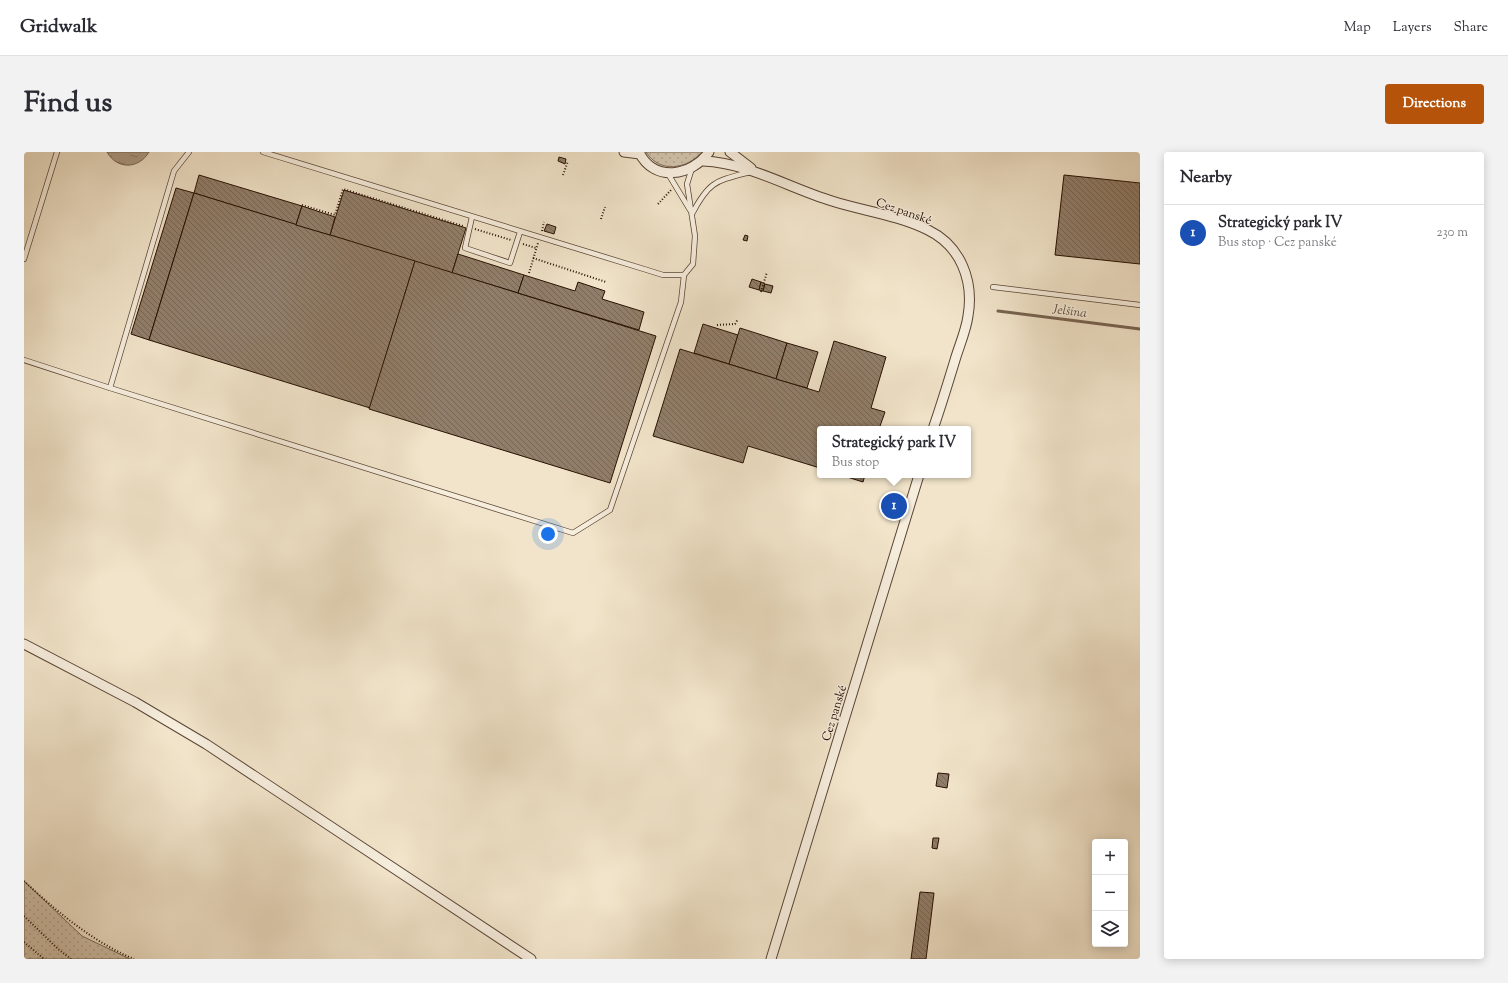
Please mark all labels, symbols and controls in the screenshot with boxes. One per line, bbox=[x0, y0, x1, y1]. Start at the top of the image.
text: Gridwalk bbox=[20, 14, 97, 41]
text: Map bbox=[1344, 18, 1371, 38]
text: Layers bbox=[1393, 18, 1431, 38]
text: Share bbox=[1453, 18, 1488, 38]
text: Find us bbox=[24, 84, 112, 124]
button: Directions bbox=[1385, 84, 1484, 124]
text: Nearby bbox=[1180, 166, 1232, 190]
street label: Cez panské bbox=[873, 194, 934, 230]
text: Strategický park IV bbox=[1218, 213, 1342, 234]
text: 1 bbox=[1191, 224, 1195, 242]
text: 230 m bbox=[1436, 224, 1468, 242]
text: Bus stop · Cez panské bbox=[1218, 234, 1337, 252]
water label: Jelšina bbox=[1051, 301, 1088, 323]
popup bbox=[817, 426, 971, 478]
text: Strategický park IV bbox=[832, 433, 956, 454]
text: Bus stop bbox=[832, 454, 879, 472]
pin: 1 bbox=[881, 491, 907, 521]
your location bbox=[538, 524, 558, 544]
street label: Cez panské bbox=[818, 683, 852, 744]
map controls bbox=[1092, 839, 1128, 947]
button: + bbox=[1092, 839, 1128, 875]
button: − bbox=[1092, 875, 1128, 911]
button: layers bbox=[1092, 911, 1128, 947]

